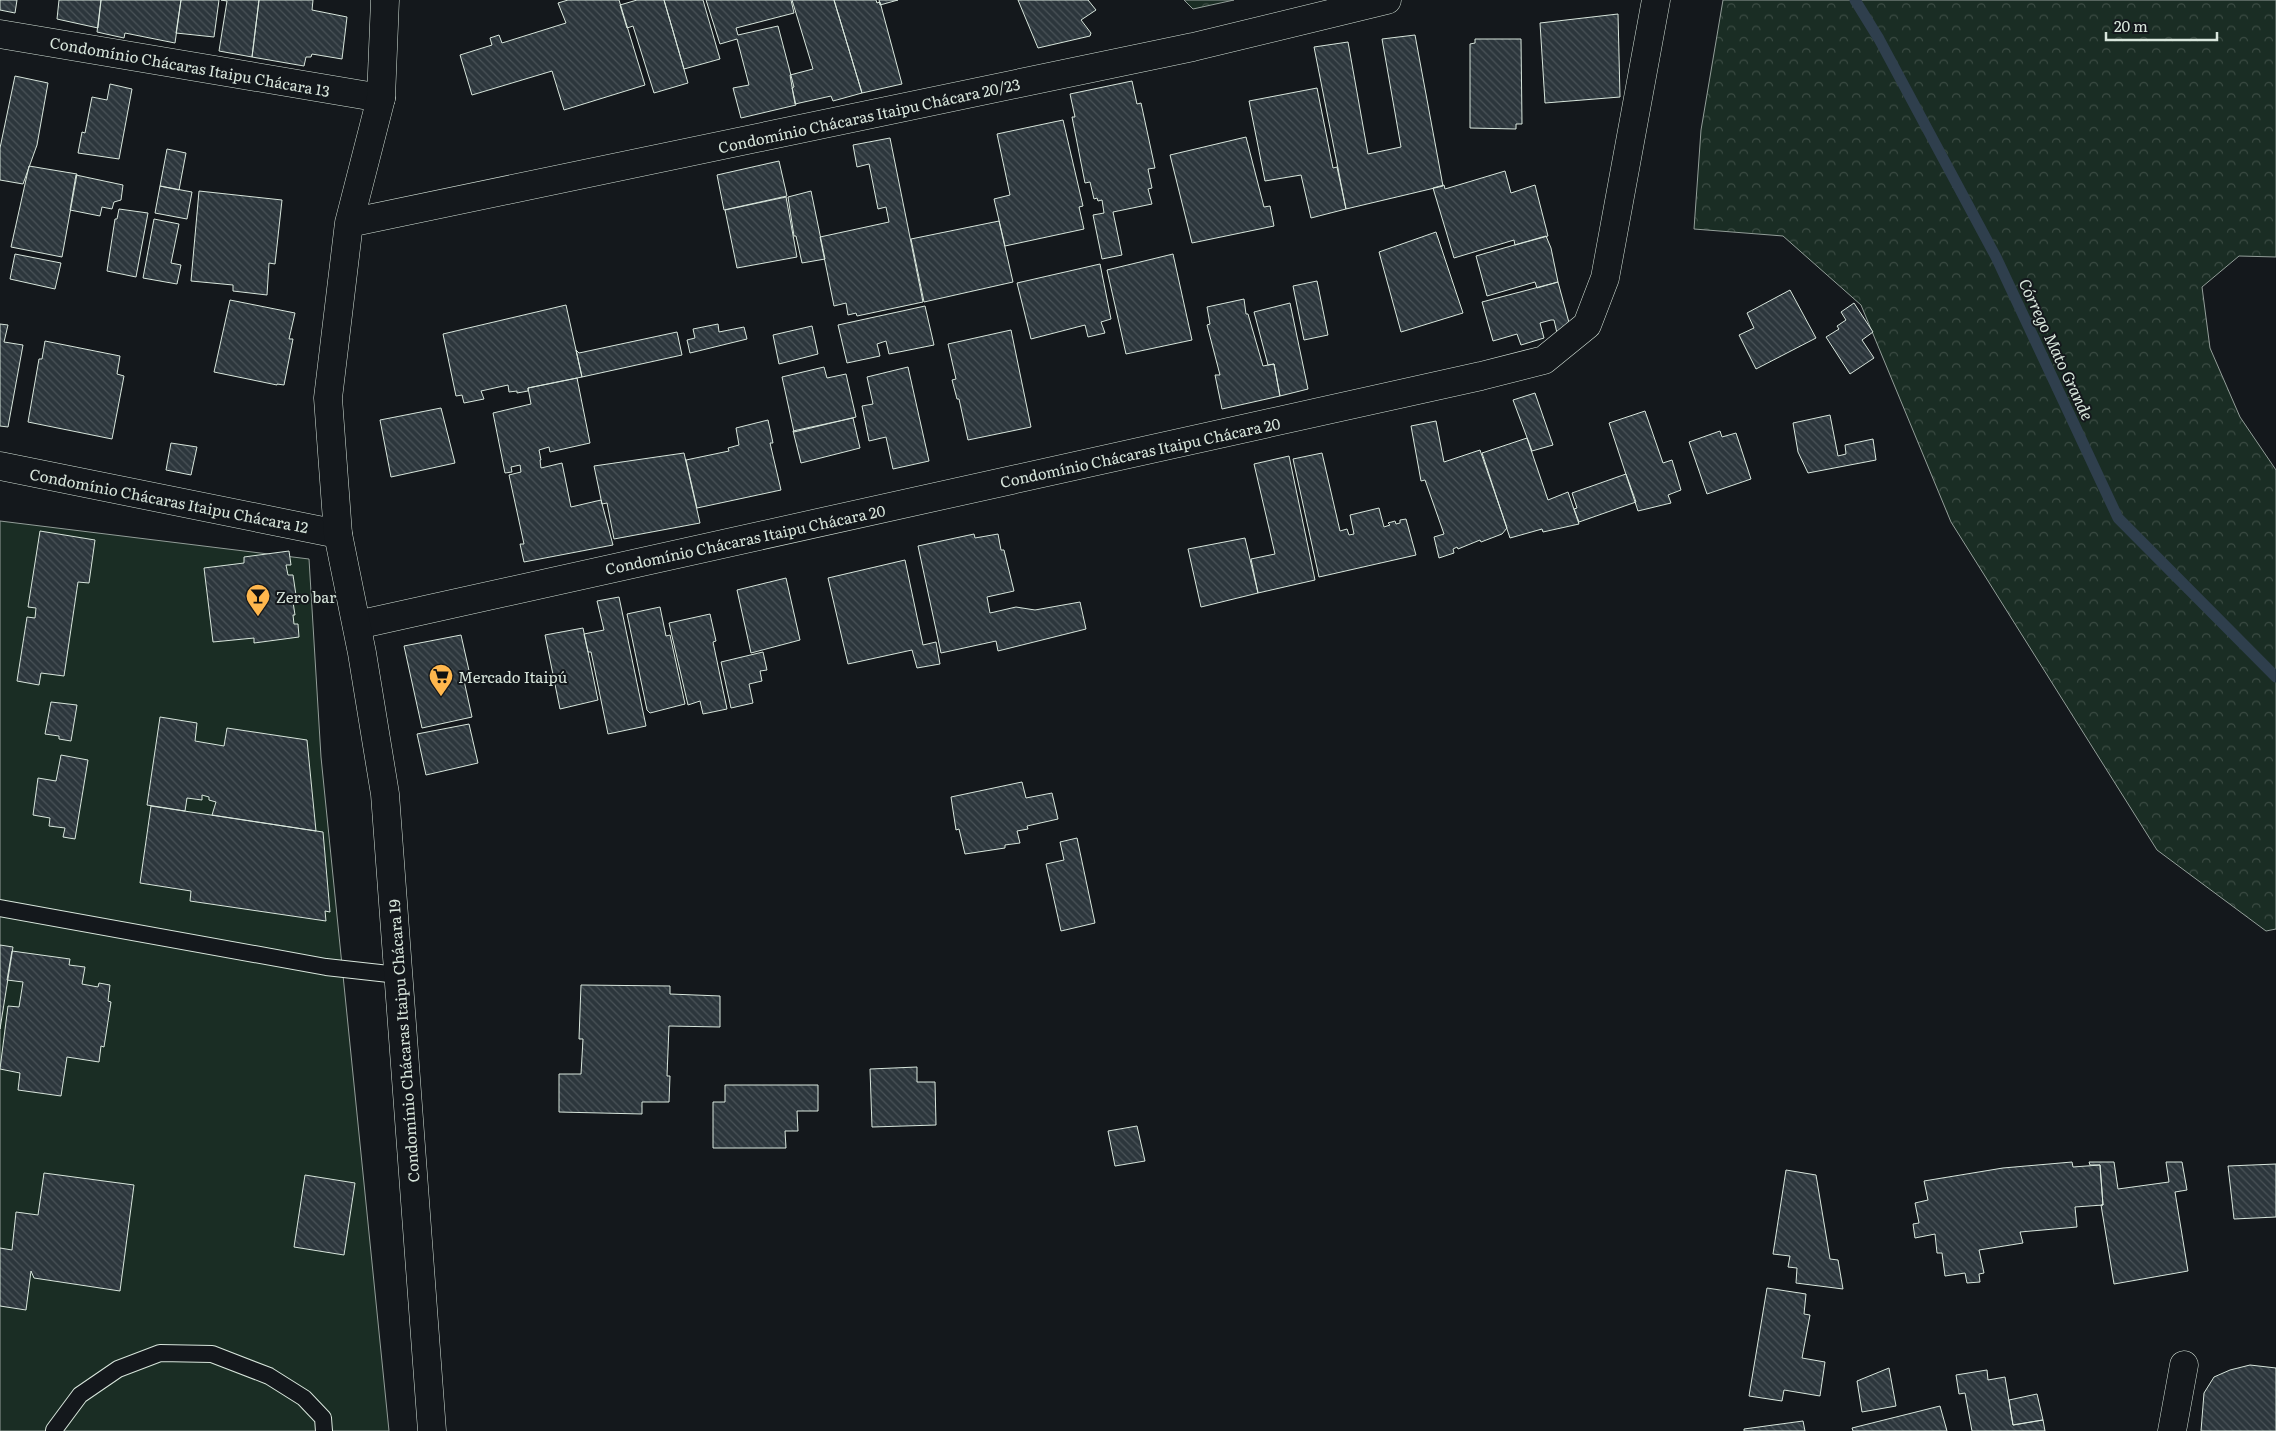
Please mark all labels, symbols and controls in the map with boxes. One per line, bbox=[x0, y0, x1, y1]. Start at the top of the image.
scale bar bbox=[2106, 10, 2217, 42]
text: 20 m bbox=[2114, 14, 2148, 37]
street label: Condomínio Chácaras Itaipu Chácara 13 bbox=[48, 30, 332, 102]
street label: Condomínio Chácaras Itaipu Chácara 20/23 bbox=[716, 72, 1022, 158]
water label: Córrego Mato Grande bbox=[2014, 274, 2100, 424]
street label: Condomínio Chácaras Itaipu Chácara 20 bbox=[998, 411, 1283, 493]
street label: Condomínio Chácaras Itaipu Chácara 12 bbox=[28, 462, 311, 538]
street label: Condomínio Chácaras Itaipu Chácara 20 bbox=[603, 498, 888, 580]
bar icon: Zero bar bbox=[245, 583, 271, 617]
place label: Zero bar bbox=[276, 585, 336, 608]
supermarket icon: Mercado Itaipú bbox=[428, 663, 454, 697]
place label: Mercado Itaipú bbox=[458, 665, 568, 688]
street label: Condomínio Chácaras Itaipu Chácara 19 bbox=[382, 899, 424, 1183]

